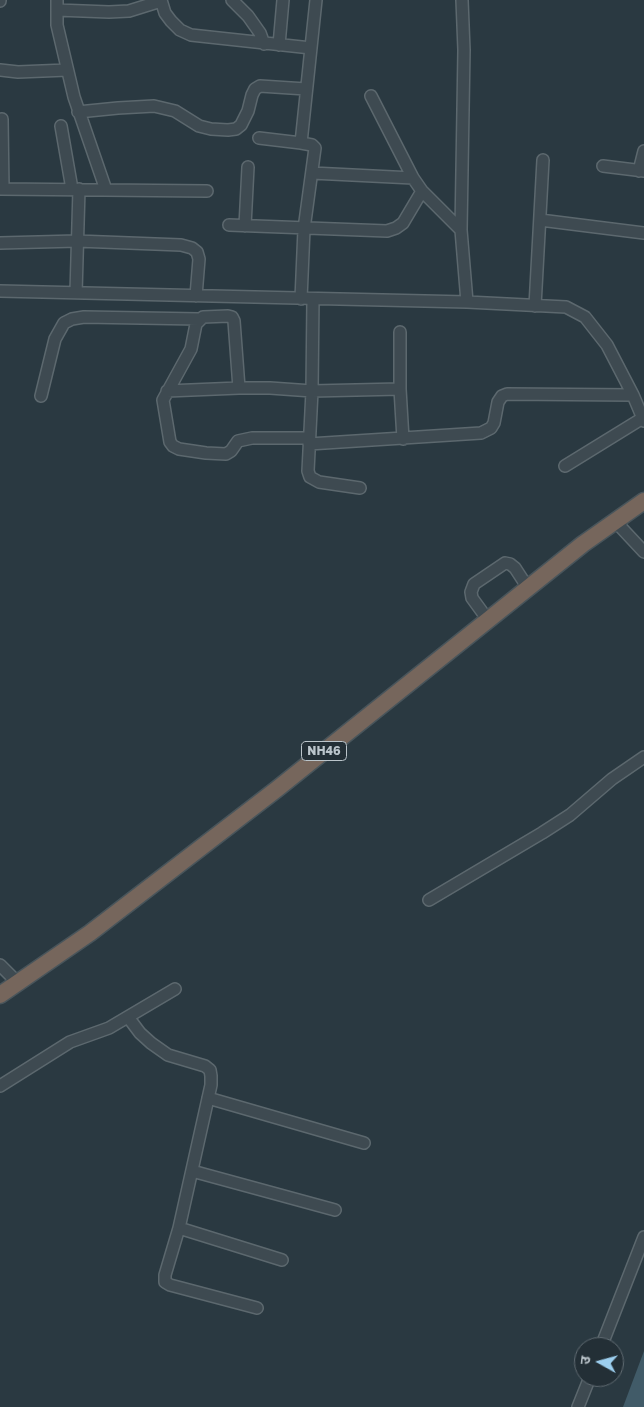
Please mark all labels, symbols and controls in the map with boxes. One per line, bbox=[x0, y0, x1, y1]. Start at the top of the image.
road number: NH46 bbox=[302, 741, 346, 760]
north arrow bbox=[574, 1337, 624, 1387]
text: उ bbox=[576, 1355, 594, 1365]

